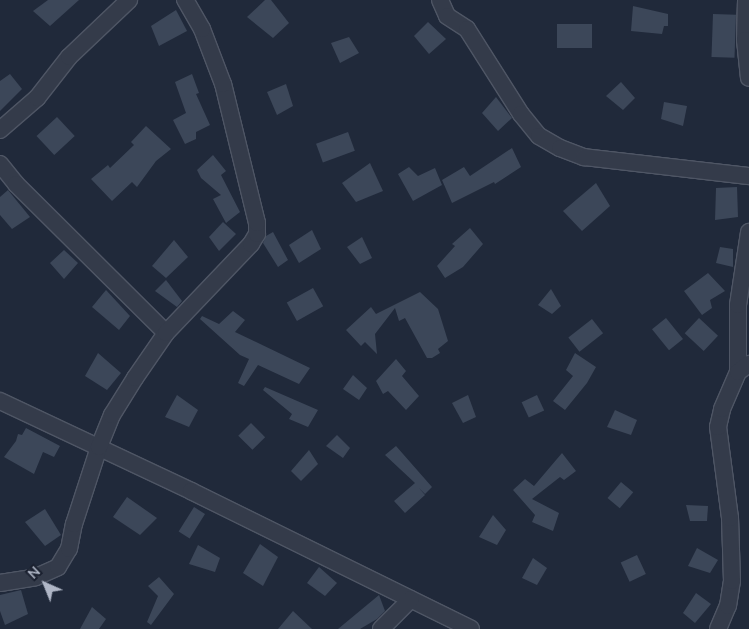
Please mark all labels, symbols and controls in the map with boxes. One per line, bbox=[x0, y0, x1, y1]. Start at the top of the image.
north arrow bbox=[20, 559, 70, 609]
text: N bbox=[24, 562, 45, 583]

